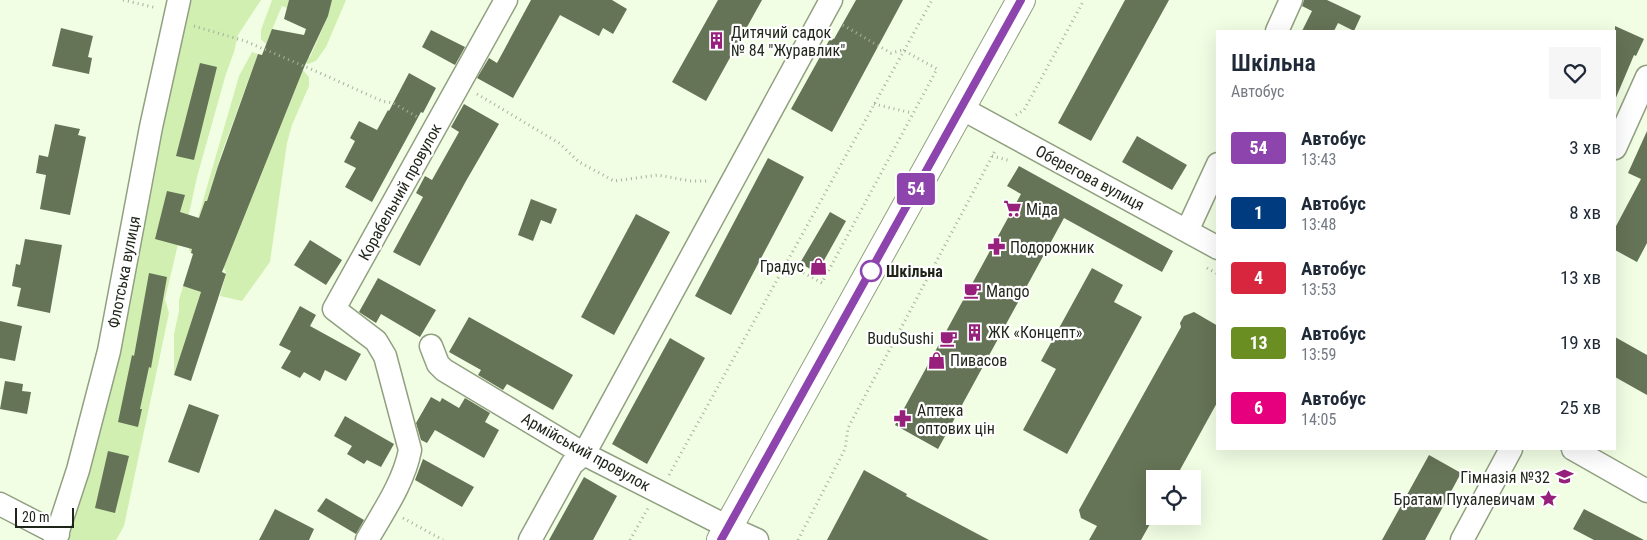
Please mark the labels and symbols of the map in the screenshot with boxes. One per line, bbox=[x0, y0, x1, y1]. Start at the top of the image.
place label: Дитячий садок № 84 "Журавлик" bbox=[731, 23, 845, 60]
building icon: Дитячий садок № 84 "Журавлик" bbox=[707, 31, 727, 51]
street label: Корабельний провулок bbox=[354, 120, 446, 264]
street label: Оберегова вулиця bbox=[1032, 141, 1148, 215]
line badge: 54 bbox=[894, 173, 938, 205]
supermarket icon: Міда bbox=[1002, 199, 1022, 219]
place label: Міда bbox=[1026, 200, 1058, 219]
street label: Флотська вулиця bbox=[104, 214, 144, 330]
pharmacy icon: Подорожник bbox=[986, 237, 1006, 257]
place label: Подорожник bbox=[1010, 238, 1095, 257]
shop icon: Градус bbox=[808, 256, 828, 276]
place label: Градус bbox=[760, 257, 804, 276]
marker: Шкільна bbox=[860, 260, 882, 282]
place label: Шкільна bbox=[886, 262, 943, 281]
cafe icon: Mango bbox=[962, 281, 982, 301]
place label: Mango bbox=[986, 282, 1029, 301]
building icon: ЖК «Концепт» bbox=[964, 322, 984, 342]
place label: ЖК «Концепт» bbox=[988, 323, 1083, 342]
cafe icon: BuduSushi bbox=[938, 328, 958, 348]
place label: BuduSushi bbox=[867, 329, 934, 348]
shop icon: Пивасов bbox=[926, 350, 946, 370]
place label: Пивасов bbox=[950, 351, 1007, 370]
place label: Аптека оптових цін bbox=[917, 401, 995, 438]
street label: Армійський провулок bbox=[518, 409, 654, 495]
pharmacy icon: Аптека оптових цін bbox=[893, 409, 913, 429]
school or university icon: Гімназія №32 bbox=[1554, 467, 1574, 487]
place label: Гімназія №32 bbox=[1460, 468, 1550, 487]
place icon: Братам Пухалевичам bbox=[1539, 489, 1559, 509]
place label: Братам Пухалевичам bbox=[1394, 490, 1535, 509]
scale bar bbox=[15, 505, 74, 528]

